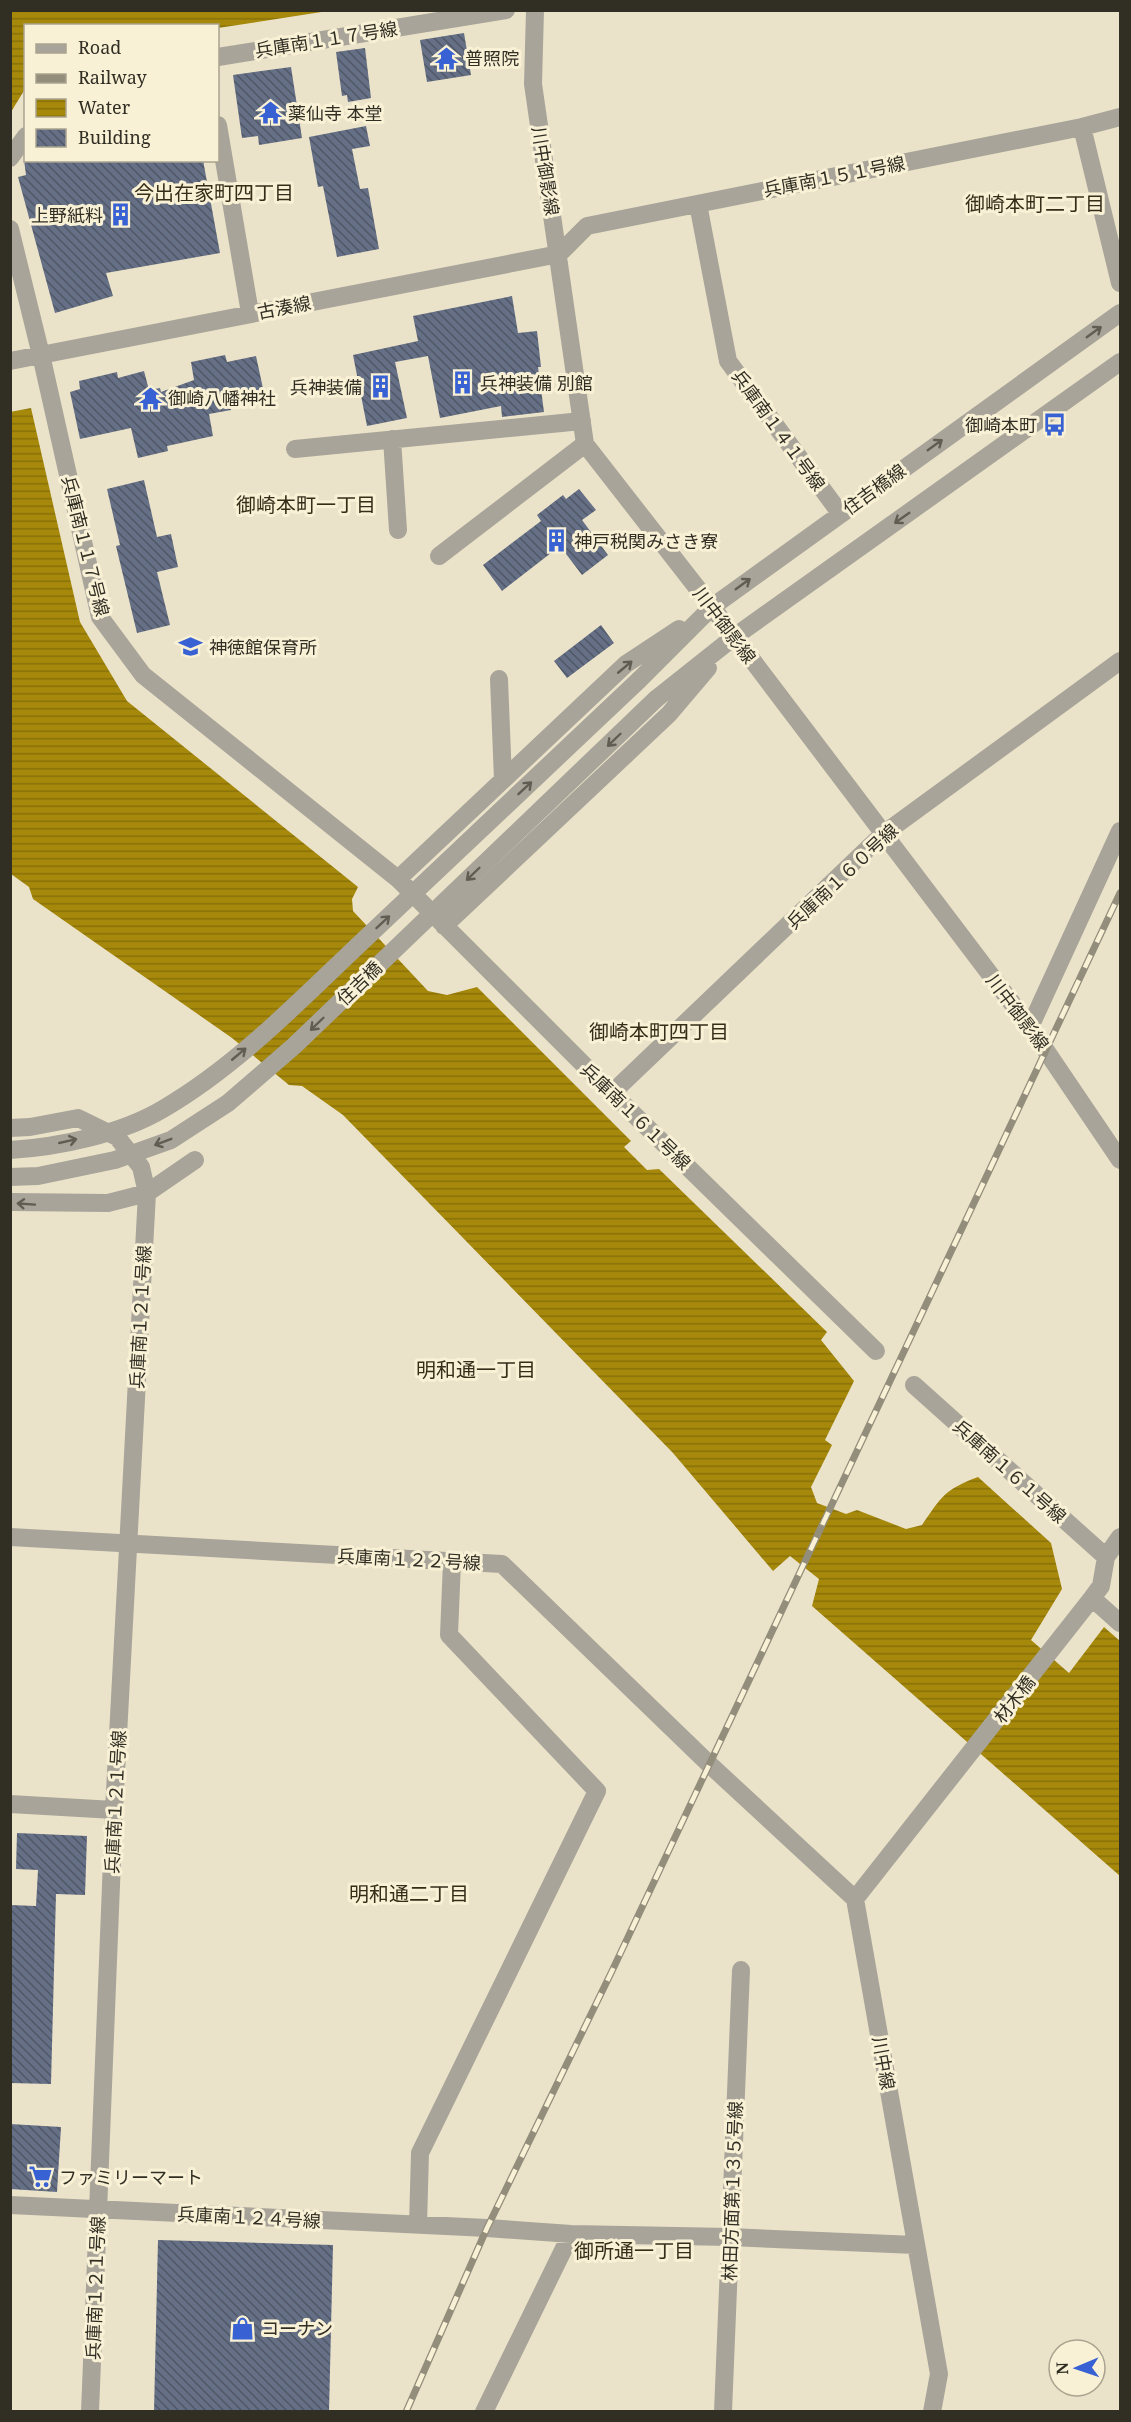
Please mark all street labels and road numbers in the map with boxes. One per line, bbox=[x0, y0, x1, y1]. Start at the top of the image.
street label: 兵庫南１１７号線 bbox=[253, 16, 399, 62]
street label: 川中御影線 bbox=[527, 125, 565, 217]
street label: 兵庫南１５１号線 bbox=[761, 150, 907, 202]
street label: 古湊線 bbox=[255, 290, 313, 324]
street label: 兵庫南１４１号線 bbox=[727, 365, 831, 495]
street label: 住吉橋線 bbox=[838, 458, 910, 520]
street label: 兵庫南１１７号線 bbox=[57, 473, 115, 619]
street label: 川中御影線 bbox=[688, 582, 762, 668]
street label: 兵庫南１６０号線 bbox=[781, 818, 903, 934]
street label: 住吉橋 bbox=[331, 956, 387, 1010]
street label: 川中御影線 bbox=[981, 969, 1055, 1055]
street label: 兵庫南１６１号線 bbox=[576, 1057, 696, 1175]
street label: 兵庫南１２１号線 bbox=[124, 1244, 156, 1390]
street label: 兵庫南１６１号線 bbox=[948, 1414, 1072, 1528]
street label: 兵庫南１２２号線 bbox=[336, 1543, 482, 1575]
street label: 材木橋 bbox=[988, 1670, 1040, 1728]
street label: 兵庫南１２１号線 bbox=[99, 1729, 131, 1875]
street label: 川中線 bbox=[867, 2034, 901, 2092]
street label: 林田方面第１３５号線 bbox=[717, 2101, 747, 2281]
street label: 兵庫南１２４号線 bbox=[176, 2201, 322, 2233]
street label: 兵庫南１２１号線 bbox=[80, 2216, 110, 2360]

